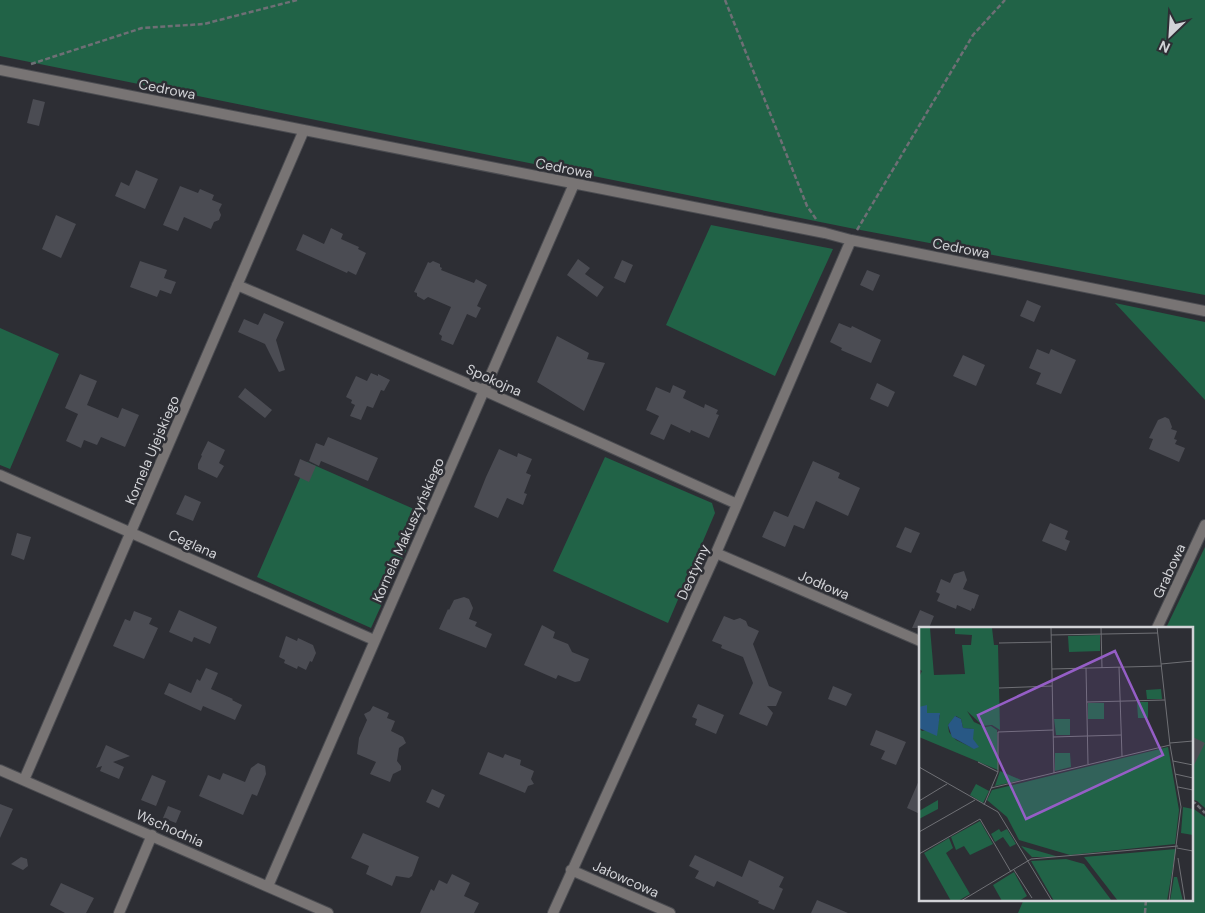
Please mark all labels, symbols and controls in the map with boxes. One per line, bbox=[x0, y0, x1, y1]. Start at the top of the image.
north arrow bbox=[1145, 10, 1195, 60]
text: N bbox=[1156, 36, 1173, 57]
street label: Cedrowa bbox=[137, 75, 197, 103]
street label: Cedrowa bbox=[534, 154, 594, 182]
street label: Cedrowa bbox=[931, 234, 991, 262]
street label: Spokojna bbox=[463, 360, 525, 400]
street label: Kornela Ujejskiego bbox=[121, 393, 183, 507]
street label: Kornela Makuszyńskiego bbox=[368, 455, 448, 605]
street label: Ceglana bbox=[166, 525, 220, 563]
street label: Deotymy bbox=[673, 541, 713, 603]
street label: Grabowa bbox=[1149, 541, 1189, 601]
street label: Jodłowa bbox=[796, 566, 852, 604]
inset map bbox=[919, 627, 1192, 900]
street label: Wschodnia bbox=[133, 805, 207, 851]
street label: Jałowcowa bbox=[590, 856, 662, 902]

